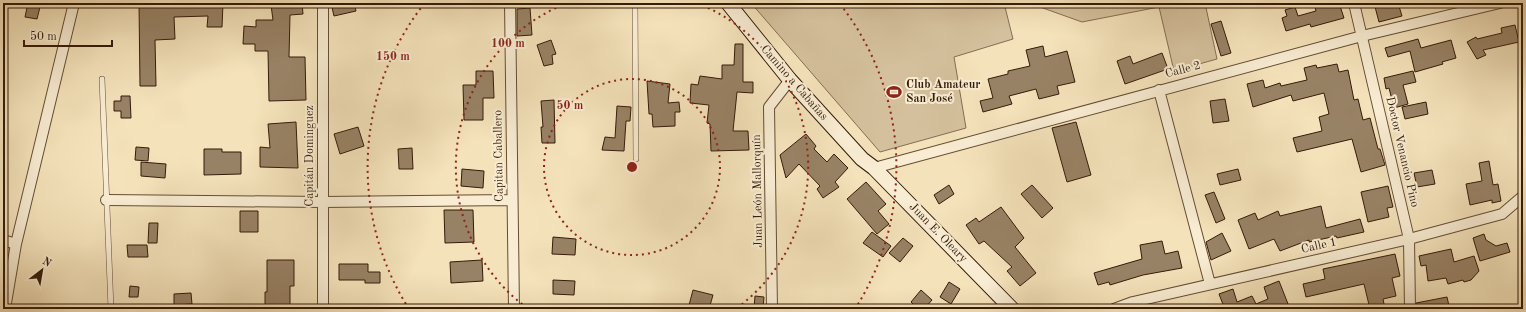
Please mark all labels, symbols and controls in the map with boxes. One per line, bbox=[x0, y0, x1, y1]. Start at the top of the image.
scale bar bbox=[24, 22, 112, 48]
text: 50 m bbox=[30, 30, 57, 43]
text: 100 m bbox=[491, 38, 525, 50]
street label: Camino a Cabañas bbox=[758, 43, 830, 123]
text: 150 m bbox=[376, 50, 410, 63]
street label: Calle 2 bbox=[1164, 60, 1202, 80]
place label: Club Amateur San José bbox=[906, 79, 981, 105]
sports icon: Club Amateur San José bbox=[885, 83, 903, 101]
street label: Doctor Venancio Pino bbox=[1383, 96, 1421, 208]
text: 50 m bbox=[557, 99, 584, 112]
street label: Capitán Dominguez bbox=[304, 105, 316, 207]
street label: Capitan Caballero bbox=[492, 110, 506, 202]
street label: Juan León Mallorquín bbox=[751, 134, 765, 248]
centre of rings bbox=[625, 160, 639, 174]
street label: Juan E. Oleary bbox=[907, 201, 970, 266]
street label: Calle 1 bbox=[1300, 236, 1338, 256]
north arrow bbox=[22, 250, 62, 290]
text: N bbox=[40, 256, 53, 270]

